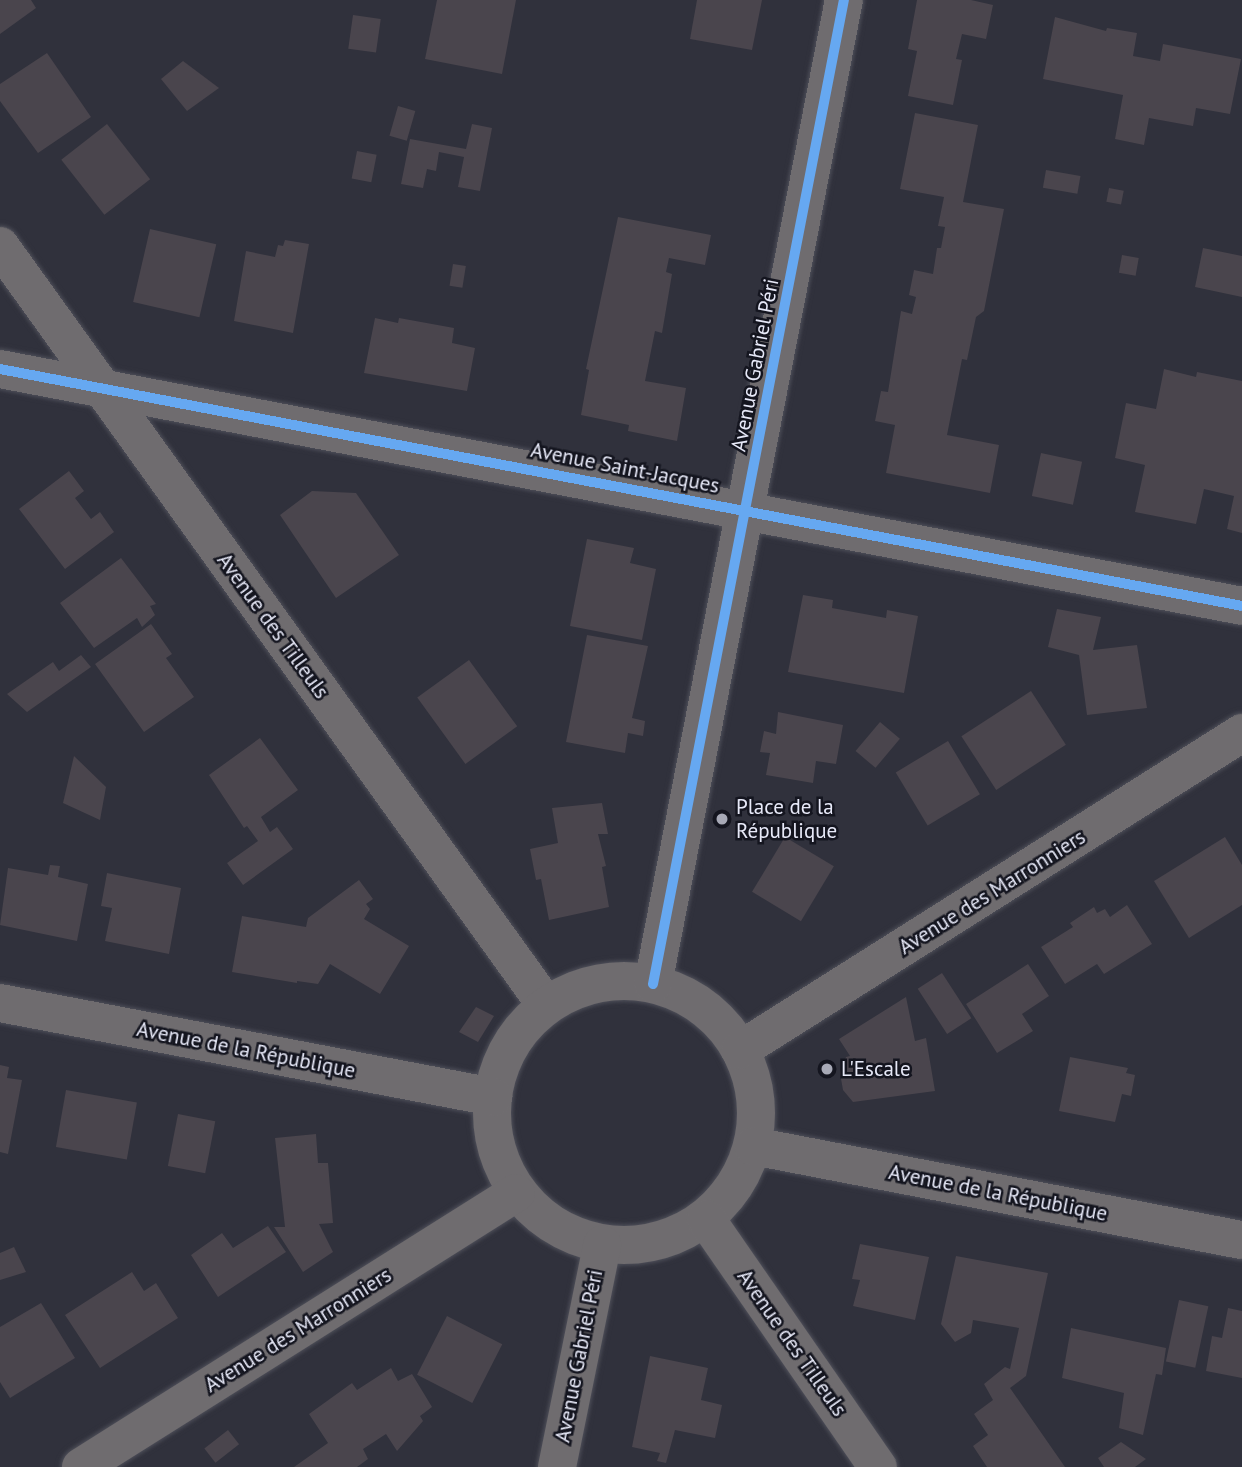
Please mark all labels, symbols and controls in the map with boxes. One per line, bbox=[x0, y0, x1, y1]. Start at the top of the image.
street label: Avenue Gabriel Péri bbox=[726, 277, 784, 453]
street label: Avenue Saint-Jacques bbox=[529, 437, 721, 499]
street label: Avenue des Tilleuls bbox=[212, 548, 334, 704]
place label: Place de la République bbox=[736, 794, 837, 844]
marker: Place de la République bbox=[714, 811, 730, 827]
street label: Avenue des Marronniers bbox=[894, 824, 1090, 960]
street label: Avenue de la République bbox=[135, 1016, 357, 1084]
place label: L'Escale bbox=[841, 1056, 911, 1082]
marker: L'Escale bbox=[819, 1061, 835, 1077]
street label: Avenue de la République bbox=[887, 1159, 1109, 1227]
street label: Avenue des Marronniers bbox=[200, 1262, 396, 1398]
street label: Avenue des Tilleuls bbox=[732, 1264, 852, 1422]
street label: Avenue Gabriel Péri bbox=[550, 1268, 608, 1444]

